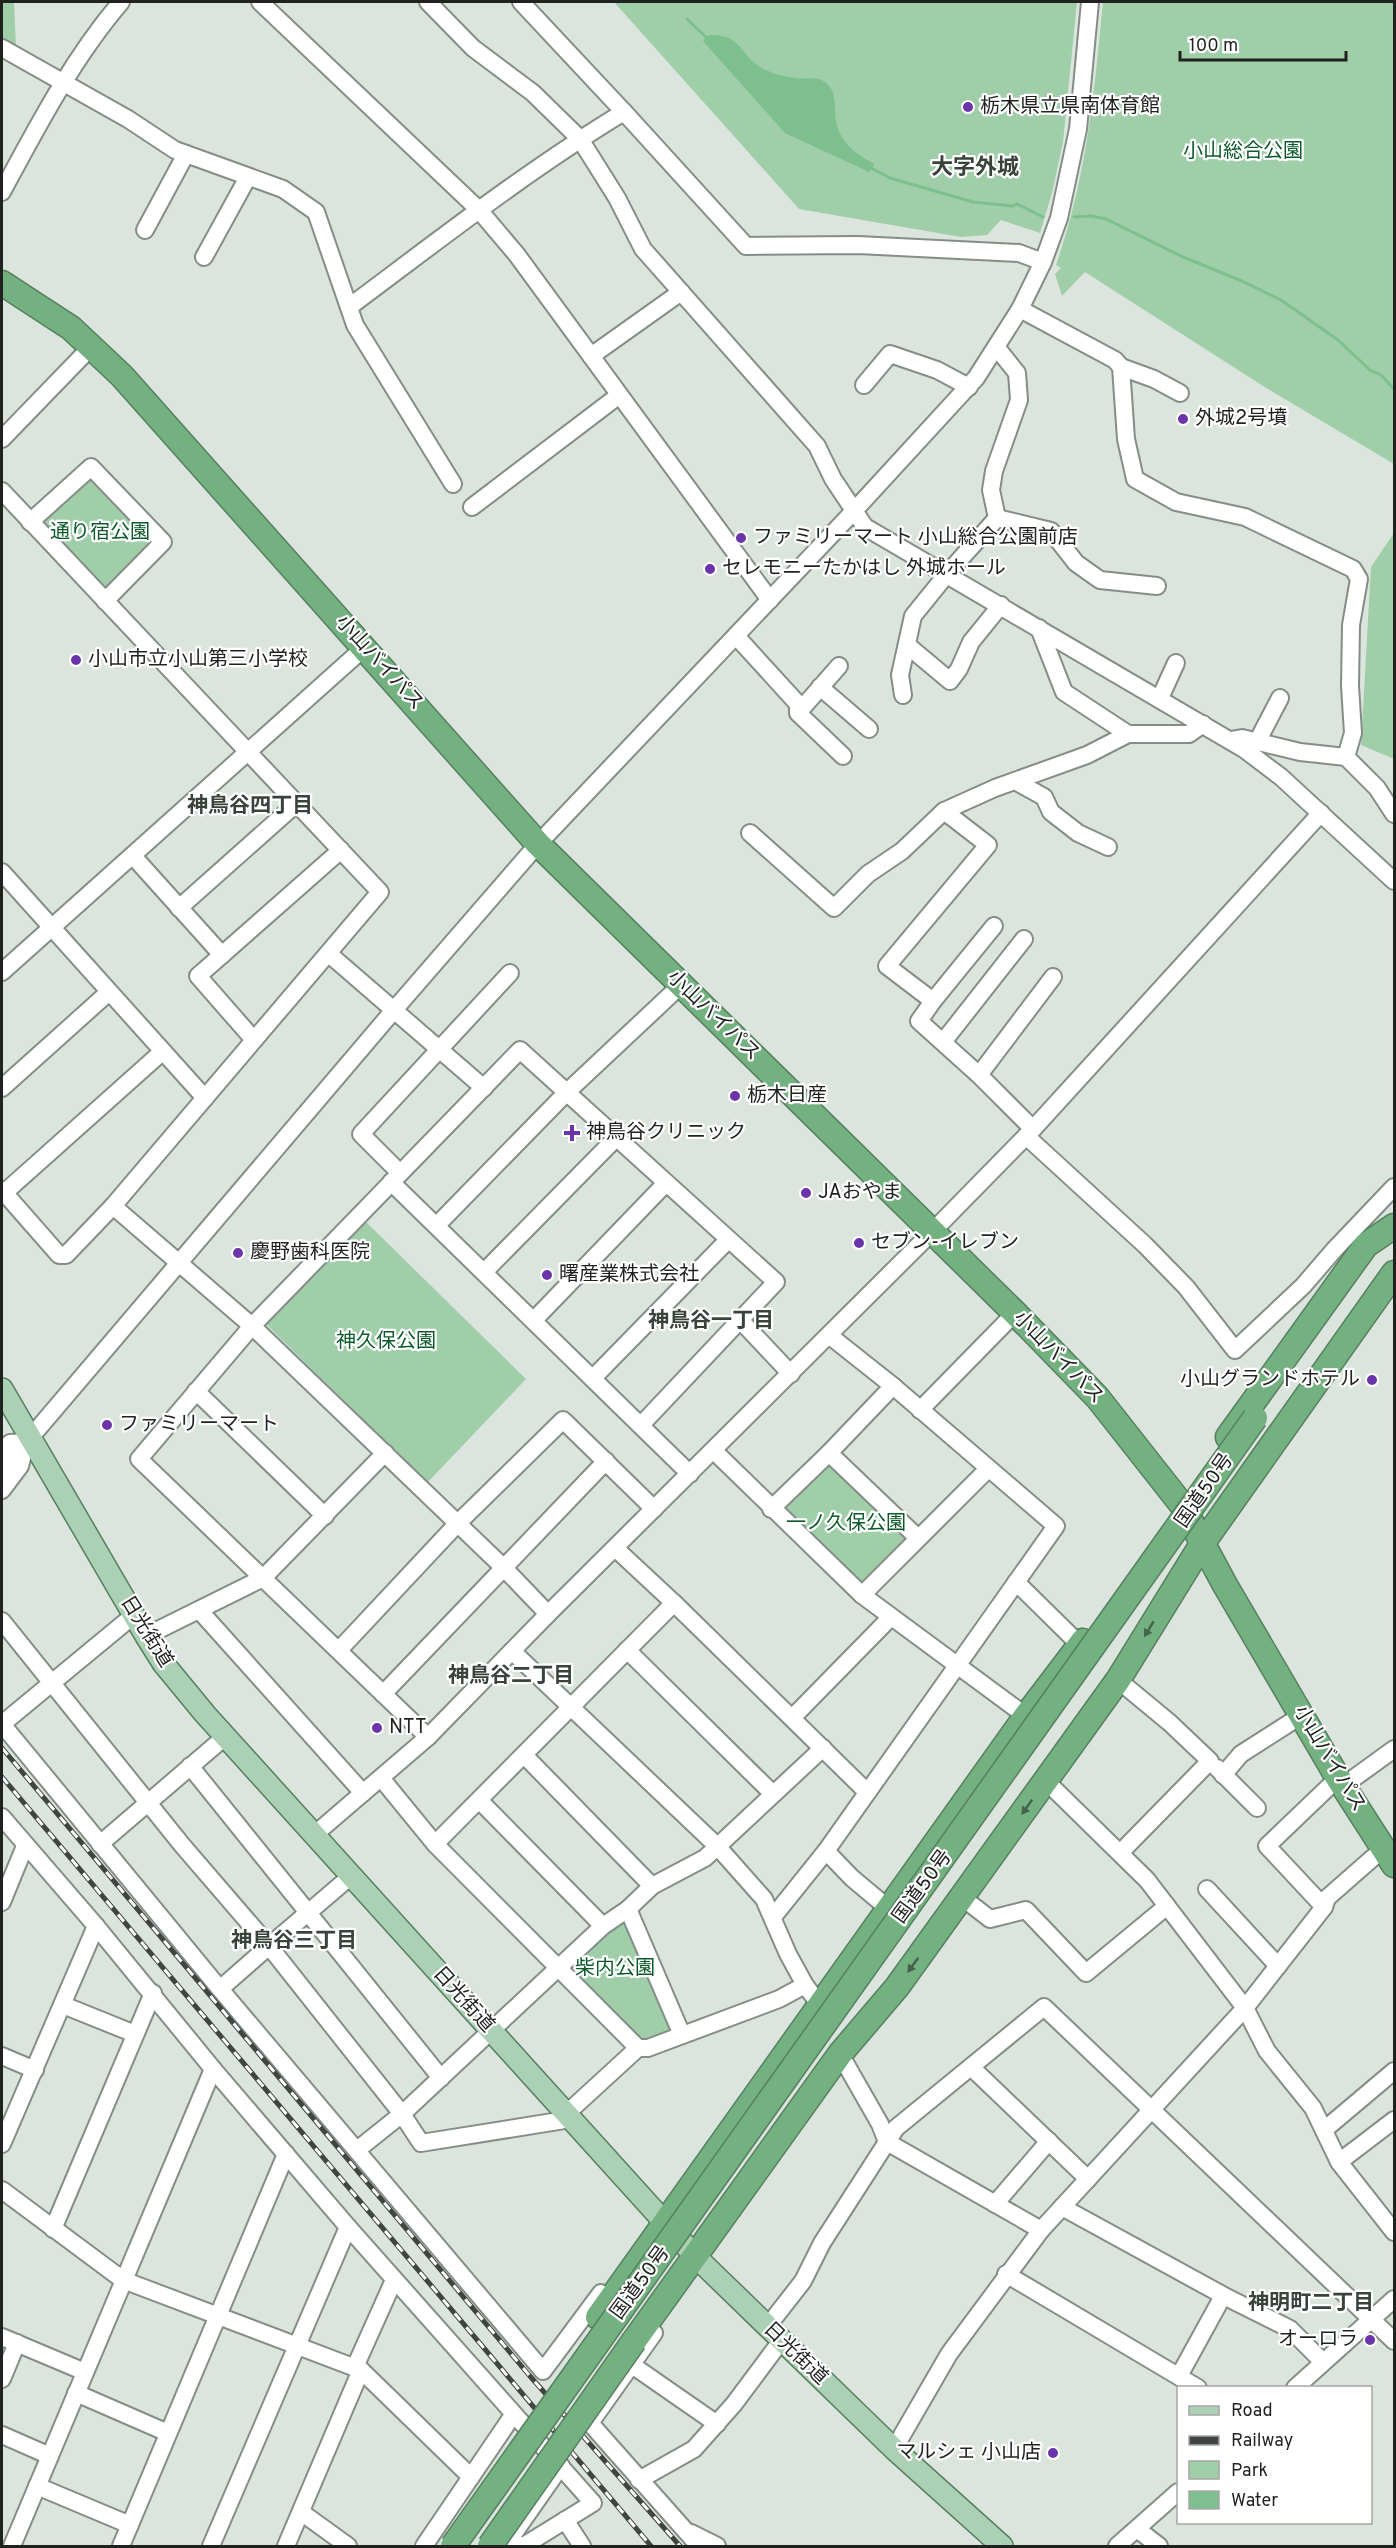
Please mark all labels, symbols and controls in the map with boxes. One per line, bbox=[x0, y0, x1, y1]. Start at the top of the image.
scale bar bbox=[1180, 24, 1346, 62]
text: 100 m bbox=[1189, 35, 1238, 58]
place label: 栃木県立県南体育館 bbox=[980, 94, 1160, 120]
marker: 栃木県立県南体育館 bbox=[961, 100, 975, 114]
park label: 小山総合公園 bbox=[1183, 139, 1303, 165]
district label: 大字外城 bbox=[931, 155, 1019, 182]
place label: 外城2号墳 bbox=[1195, 406, 1287, 432]
marker: 外城2号墳 bbox=[1176, 412, 1190, 426]
park label: 通り宿公園 bbox=[50, 520, 150, 546]
place label: ファミリーマート 小山総合公園前店 bbox=[753, 525, 1078, 551]
marker: ファミリーマート 小山総合公園前店 bbox=[734, 531, 748, 545]
place label: セレモニーたかはし 外城ホール bbox=[722, 556, 1006, 582]
marker: セレモニーたかはし 外城ホール bbox=[703, 562, 717, 576]
street label: 小山バイパス bbox=[329, 610, 429, 716]
place label: 小山市立小山第三小学校 bbox=[88, 647, 308, 673]
marker: 小山市立小山第三小学校 bbox=[69, 653, 83, 667]
district label: 神鳥谷四丁目 bbox=[187, 793, 313, 820]
street label: 小山バイパス bbox=[661, 965, 765, 1067]
place label: 栃木日産 bbox=[747, 1083, 827, 1109]
marker: 栃木日産 bbox=[728, 1089, 742, 1103]
place label: 神鳥谷クリニック bbox=[586, 1120, 746, 1146]
marker: 神鳥谷クリニック bbox=[563, 1124, 581, 1142]
place label: JAおやま bbox=[818, 1180, 902, 1206]
marker: JAおやま bbox=[799, 1186, 813, 1200]
place label: セブン-イレブン bbox=[871, 1230, 1019, 1256]
marker: セブン-イレブン bbox=[852, 1236, 866, 1250]
place label: 慶野歯科医院 bbox=[250, 1240, 370, 1266]
marker: 慶野歯科医院 bbox=[231, 1246, 245, 1260]
place label: 曙産業株式会社 bbox=[559, 1262, 699, 1288]
marker: 曙産業株式会社 bbox=[540, 1268, 554, 1282]
street label: 小山バイパス bbox=[1007, 1306, 1109, 1410]
district label: 神鳥谷一丁目 bbox=[648, 1308, 774, 1335]
park label: 神久保公園 bbox=[336, 1329, 436, 1355]
place label: 小山グランドホテル bbox=[1180, 1367, 1360, 1393]
marker: 小山グランドホテル bbox=[1365, 1373, 1379, 1387]
place label: ファミリーマート bbox=[119, 1412, 279, 1438]
marker: ファミリーマート bbox=[100, 1418, 114, 1432]
street label: 国道50号 bbox=[1170, 1449, 1240, 1533]
park label: 一ノ久保公園 bbox=[786, 1511, 906, 1537]
street label: 日光街道 bbox=[114, 1591, 178, 1673]
one-way arrow bbox=[1143, 1621, 1154, 1637]
district label: 神鳥谷二丁目 bbox=[448, 1663, 574, 1690]
street label: 小山バイパス bbox=[1287, 1701, 1371, 1817]
place label: NTT bbox=[389, 1715, 427, 1741]
marker: NTT bbox=[370, 1721, 384, 1735]
one-way arrow bbox=[1021, 1799, 1033, 1815]
street label: 国道50号 bbox=[887, 1845, 959, 1929]
district label: 神鳥谷三丁目 bbox=[231, 1928, 357, 1955]
park label: 柴内公園 bbox=[575, 1956, 655, 1982]
one-way arrow bbox=[907, 1957, 919, 1973]
street label: 日光街道 bbox=[427, 1962, 499, 2038]
street label: 国道50号 bbox=[605, 2241, 677, 2325]
district label: 神明町二丁目 bbox=[1248, 2290, 1374, 2317]
street label: 日光街道 bbox=[757, 2317, 833, 2391]
place label: オーロラ bbox=[1278, 2327, 1358, 2353]
marker: オーロラ bbox=[1363, 2333, 1377, 2347]
legend bbox=[1177, 2386, 1372, 2524]
text: Road bbox=[1231, 2400, 1273, 2423]
text: Railway bbox=[1231, 2430, 1293, 2453]
place label: マルシェ 小山店 bbox=[896, 2440, 1041, 2466]
marker: マルシェ 小山店 bbox=[1046, 2446, 1060, 2460]
text: Park bbox=[1231, 2460, 1268, 2483]
text: Water bbox=[1231, 2490, 1278, 2513]

